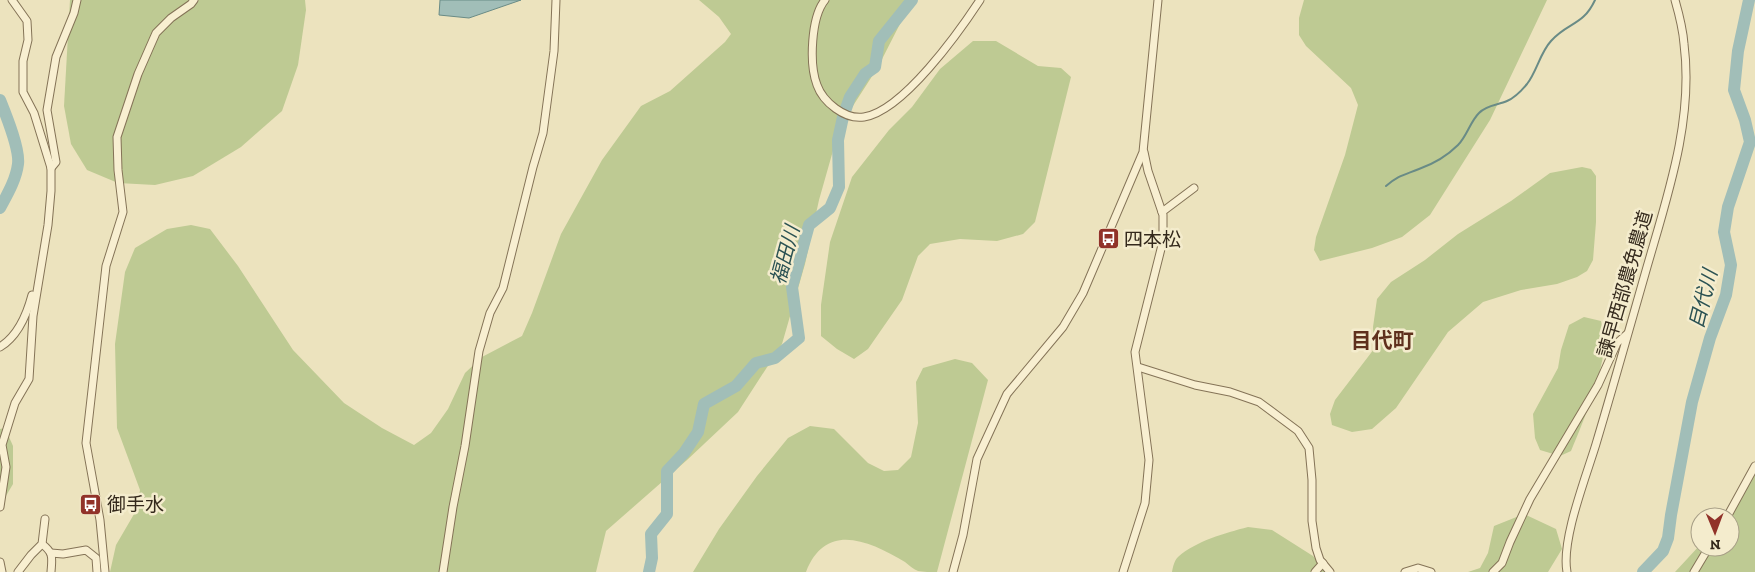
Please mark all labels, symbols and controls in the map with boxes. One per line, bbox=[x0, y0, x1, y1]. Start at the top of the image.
street label: 諫早西部農免農道 bbox=[1593, 208, 1657, 360]
water label: 福田川 bbox=[766, 221, 805, 287]
bus stop icon: 四本松 bbox=[1096, 227, 1120, 251]
place label: 四本松 bbox=[1124, 228, 1181, 251]
water label: 目代川 bbox=[1684, 265, 1722, 331]
district label: 目代町 bbox=[1351, 328, 1414, 353]
bus stop icon: 御手水 bbox=[79, 492, 103, 516]
place label: 御手水 bbox=[107, 493, 164, 516]
north arrow bbox=[1690, 507, 1740, 557]
text: N bbox=[1709, 536, 1721, 553]

